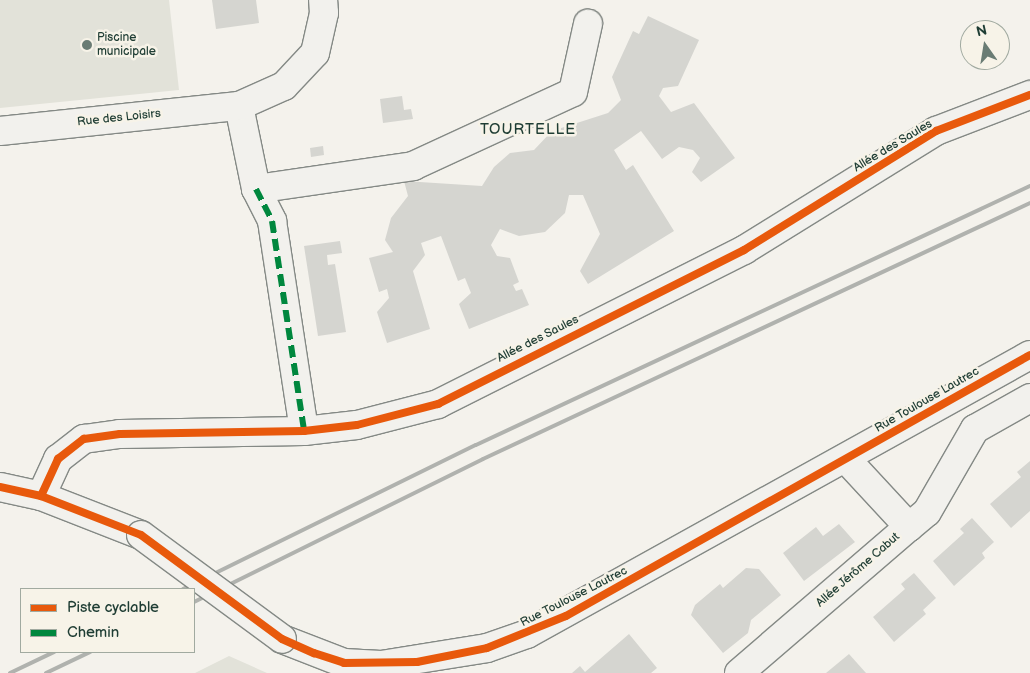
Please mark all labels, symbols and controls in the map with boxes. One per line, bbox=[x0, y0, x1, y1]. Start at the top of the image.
north arrow bbox=[960, 20, 1010, 70]
text: N bbox=[975, 21, 989, 40]
place label: Piscine municipale bbox=[97, 31, 156, 59]
marker: Piscine municipale bbox=[81, 39, 93, 51]
street label: Rue des Loisirs bbox=[77, 106, 161, 130]
street label: Allée des Saules bbox=[851, 117, 935, 175]
district label: TOURTELLE bbox=[479, 121, 577, 139]
street label: Allée des Saules bbox=[495, 312, 581, 366]
street label: Rue Toulouse Lautrec bbox=[872, 364, 982, 436]
street label: Allée Jérôme Cabut bbox=[813, 530, 903, 610]
street label: Rue Toulouse Lautrec bbox=[518, 564, 630, 630]
legend bbox=[20, 588, 195, 653]
text: Piste cyclable bbox=[67, 598, 159, 617]
text: Chemin bbox=[67, 623, 119, 642]

